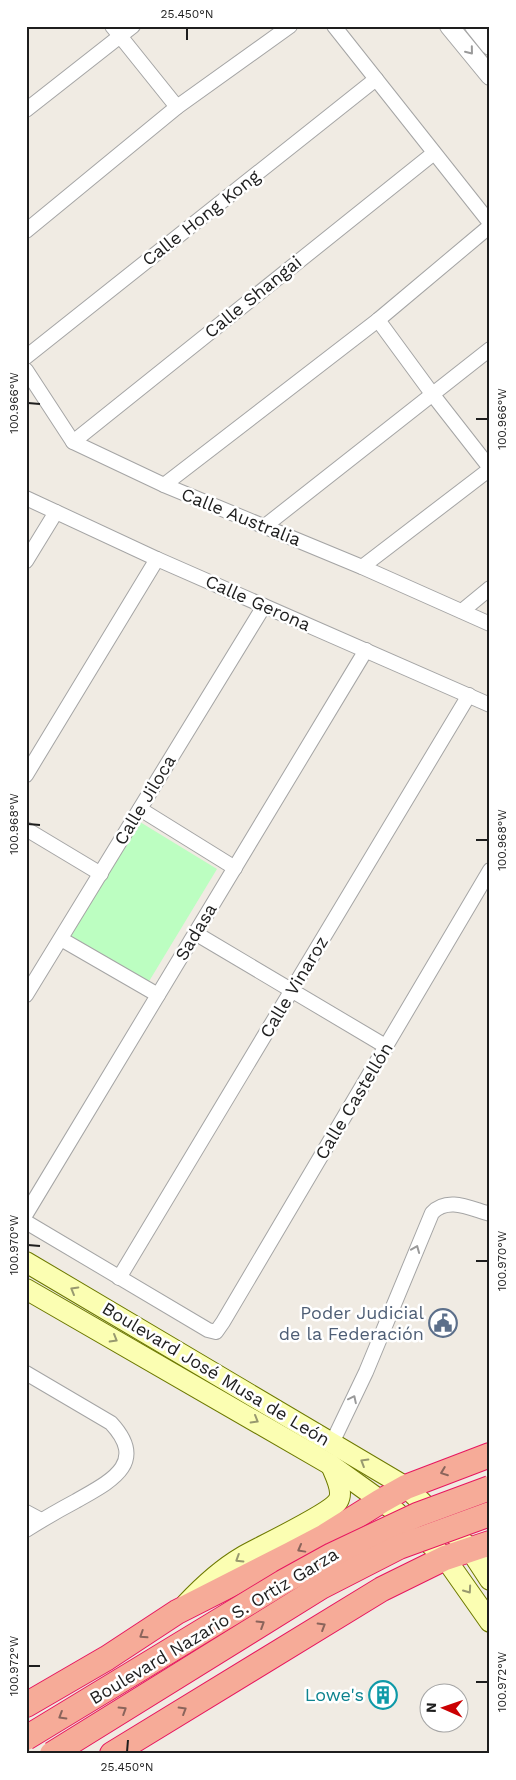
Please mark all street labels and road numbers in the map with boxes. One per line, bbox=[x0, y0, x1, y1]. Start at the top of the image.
street label: Calle Hong Kong bbox=[138, 165, 264, 270]
street label: Calle Shangai bbox=[200, 251, 305, 342]
street label: Calle Australia bbox=[178, 483, 304, 550]
street label: Calle Gerona bbox=[202, 570, 314, 635]
street label: Calle Jiloca bbox=[110, 751, 180, 848]
street label: Sadasa bbox=[170, 899, 221, 964]
street label: Calle Vinaroz bbox=[255, 932, 332, 1041]
street label: Calle Castellón bbox=[310, 1038, 397, 1163]
street label: Boulevard José Musa de León bbox=[99, 1297, 334, 1450]
street label: Boulevard Nazario S. Ortiz Garza bbox=[86, 1543, 342, 1708]

